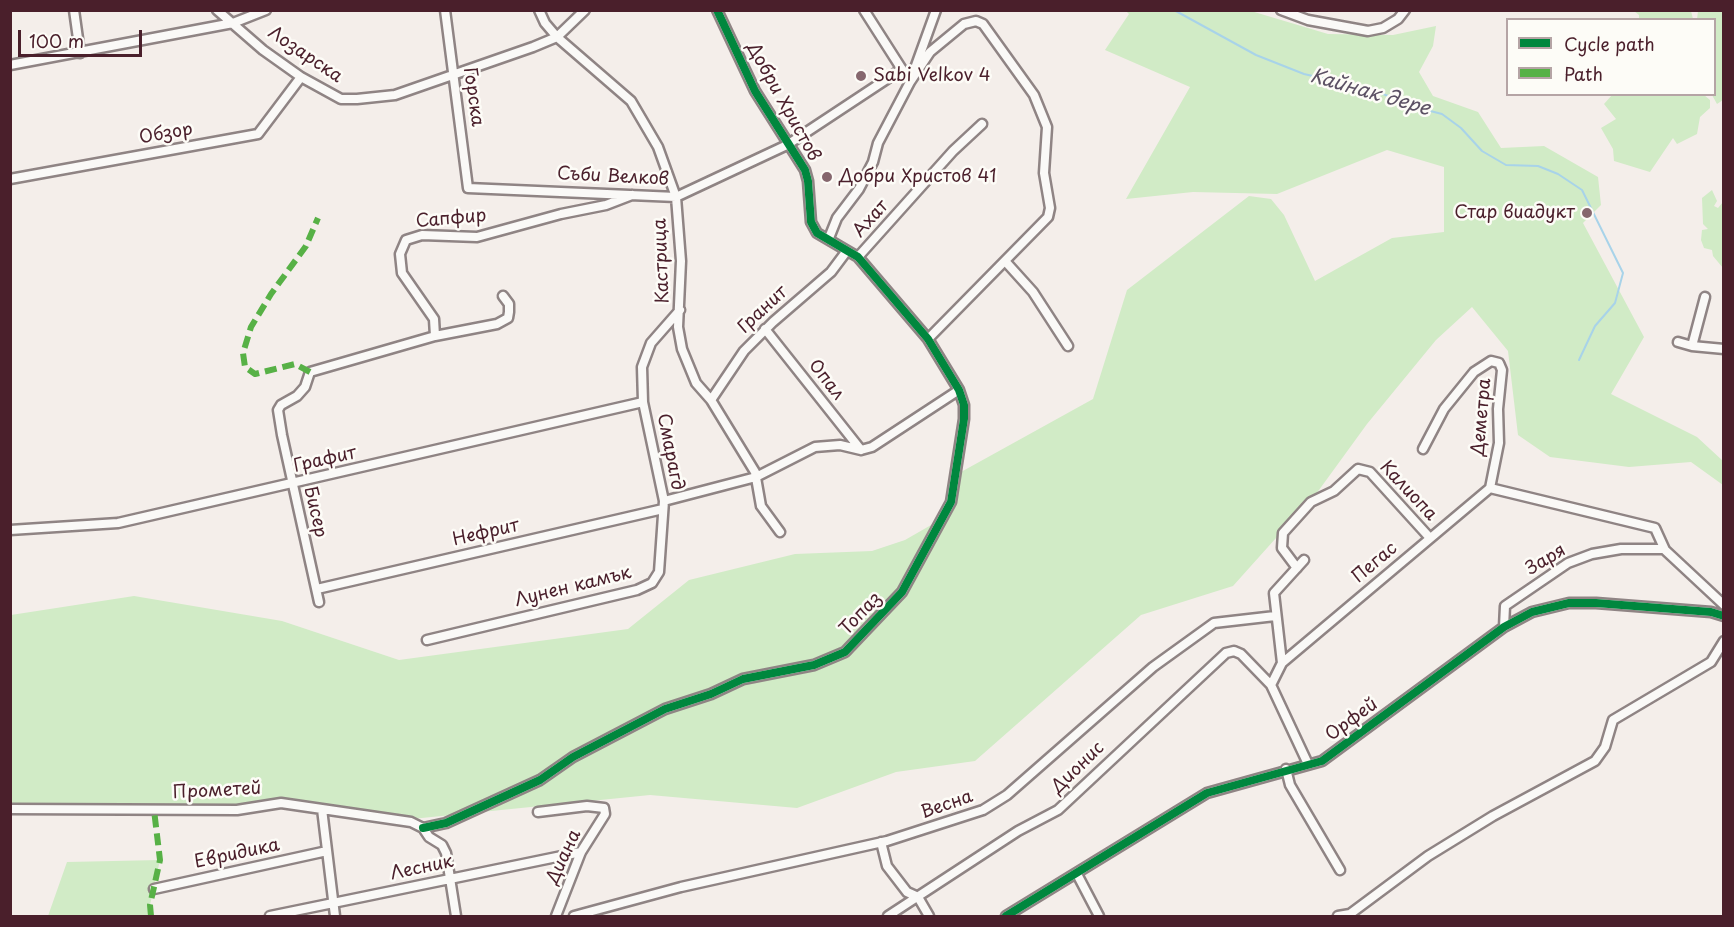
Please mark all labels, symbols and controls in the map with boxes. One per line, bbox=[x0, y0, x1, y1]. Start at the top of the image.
scale bar bbox=[21, 18, 146, 56]
legend bbox=[1506, 18, 1716, 96]
street label: Лозарска bbox=[264, 22, 346, 88]
text: 100 m bbox=[29, 27, 84, 54]
text: Cycle path bbox=[1564, 30, 1655, 57]
street label: Добри Христов bbox=[741, 39, 825, 165]
text: Path bbox=[1564, 60, 1603, 87]
water label: Кайнак дере bbox=[1307, 64, 1433, 122]
place label: Sabi Velkov 4 bbox=[873, 65, 991, 87]
street label: Горска bbox=[458, 66, 488, 128]
marker: Sabi Velkov 4 bbox=[854, 69, 868, 83]
street label: Обзор bbox=[138, 119, 194, 149]
street label: Съби Велков bbox=[556, 163, 670, 191]
place label: Добри Христов 41 bbox=[839, 166, 996, 188]
marker: Добри Христов 41 bbox=[820, 170, 834, 184]
street label: Ахат bbox=[849, 196, 893, 242]
place label: Стар виадукт bbox=[1454, 202, 1575, 224]
street label: Сапфир bbox=[415, 205, 487, 233]
marker: Стар виадукт bbox=[1580, 206, 1594, 220]
street label: Кастрица bbox=[650, 218, 674, 304]
street label: Гранит bbox=[734, 282, 792, 338]
street label: Опал bbox=[803, 355, 849, 405]
street label: Деметра bbox=[1468, 377, 1496, 457]
street label: Смарагд bbox=[652, 412, 688, 492]
street label: Графит bbox=[291, 442, 359, 478]
street label: Калиопа bbox=[1375, 457, 1441, 525]
street label: Бисер bbox=[299, 484, 331, 540]
street label: Нефрит bbox=[451, 515, 521, 551]
street label: Пегас bbox=[1348, 538, 1402, 588]
street label: Заря bbox=[1522, 540, 1570, 580]
street label: Лунен камък bbox=[512, 562, 634, 612]
street label: Топаз bbox=[835, 588, 887, 640]
street label: Орфей bbox=[1322, 694, 1382, 746]
street label: Дионис bbox=[1047, 738, 1109, 798]
street label: Прометей bbox=[172, 778, 262, 804]
street label: Весна bbox=[918, 786, 976, 824]
street label: Диана bbox=[542, 826, 586, 888]
street label: Евридика bbox=[192, 834, 282, 874]
street label: Лесник bbox=[388, 851, 456, 885]

